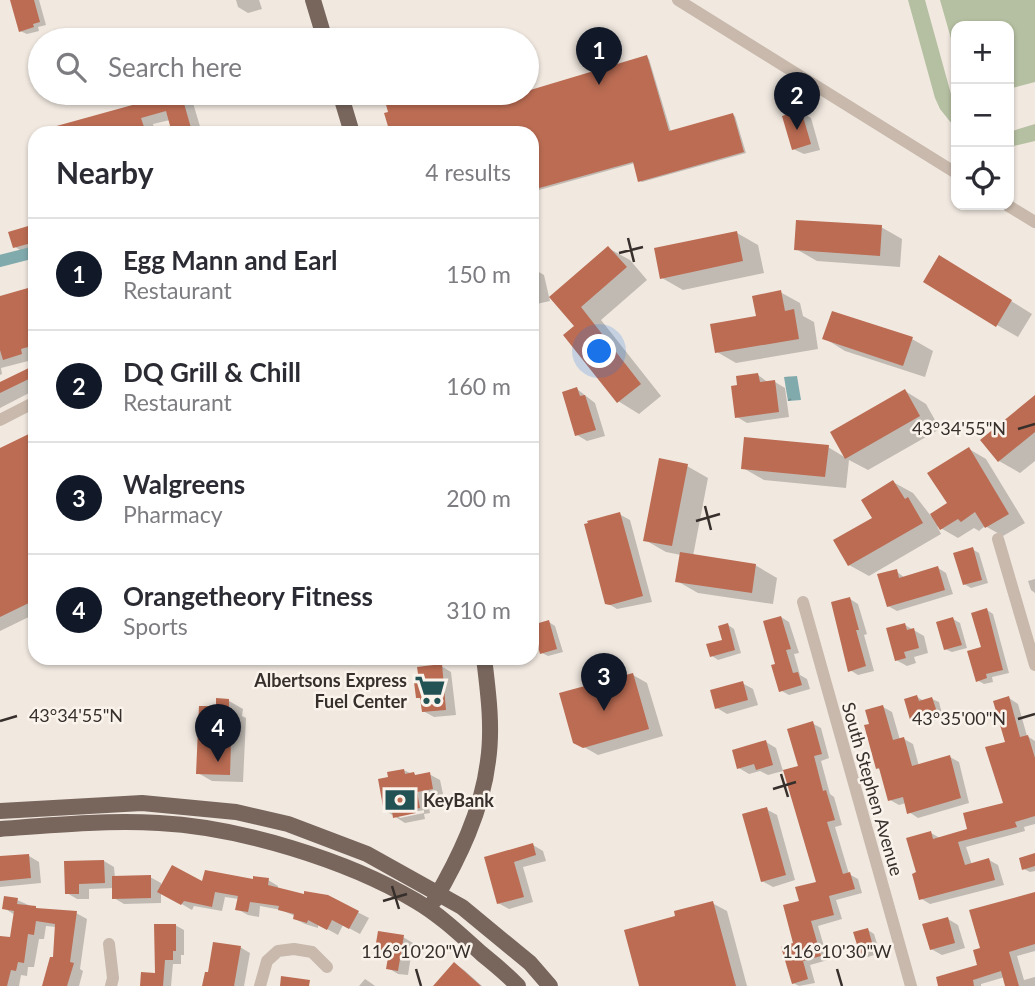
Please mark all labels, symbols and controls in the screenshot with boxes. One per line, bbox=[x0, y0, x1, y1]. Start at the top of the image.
map controls bbox=[951, 21, 1014, 210]
button: + bbox=[951, 21, 1014, 84]
pin: 1 bbox=[576, 27, 622, 85]
search box bbox=[28, 28, 539, 105]
icon: search bbox=[52, 48, 90, 86]
text: Search here bbox=[108, 51, 242, 83]
pin: 2 bbox=[774, 72, 820, 130]
button: − bbox=[951, 84, 1014, 147]
button: locate bbox=[951, 147, 1014, 210]
text: Nearby bbox=[56, 154, 154, 190]
text: 4 results bbox=[425, 158, 511, 186]
text: Egg Mann and Earl bbox=[123, 244, 338, 276]
text: 1 bbox=[72, 260, 86, 288]
text: 150 m bbox=[446, 260, 511, 288]
text: Restaurant bbox=[123, 276, 232, 304]
your location bbox=[582, 334, 616, 368]
text: DQ Grill & Chill bbox=[123, 356, 301, 388]
text: 2 bbox=[72, 372, 86, 400]
text: 160 m bbox=[446, 372, 511, 400]
text: Restaurant bbox=[123, 388, 232, 416]
text: 43°34'55"N bbox=[912, 417, 1006, 439]
text: Walgreens bbox=[123, 468, 245, 500]
text: 3 bbox=[72, 484, 86, 512]
text: 200 m bbox=[446, 484, 511, 512]
text: Pharmacy bbox=[123, 500, 223, 528]
text: Orangetheory Fitness bbox=[123, 580, 373, 612]
text: 4 bbox=[72, 596, 86, 624]
text: 310 m bbox=[446, 596, 511, 624]
text: Sports bbox=[123, 612, 188, 640]
pin: 3 bbox=[581, 653, 627, 711]
place label: Albertsons Express Fuel Center bbox=[253, 669, 407, 712]
supermarket icon: Albertsons Express Fuel Center bbox=[413, 673, 447, 707]
street label: South Stephen Avenue bbox=[838, 700, 908, 878]
text: 43°34'55"N bbox=[29, 704, 123, 726]
pin: 4 bbox=[195, 704, 241, 762]
text: 43°35'00"N bbox=[912, 707, 1006, 729]
bank icon: KeyBank bbox=[383, 783, 417, 817]
place label: KeyBank bbox=[423, 789, 494, 811]
text: 116°10'20"W bbox=[361, 940, 471, 962]
text: 116°10'30"W bbox=[782, 940, 892, 962]

